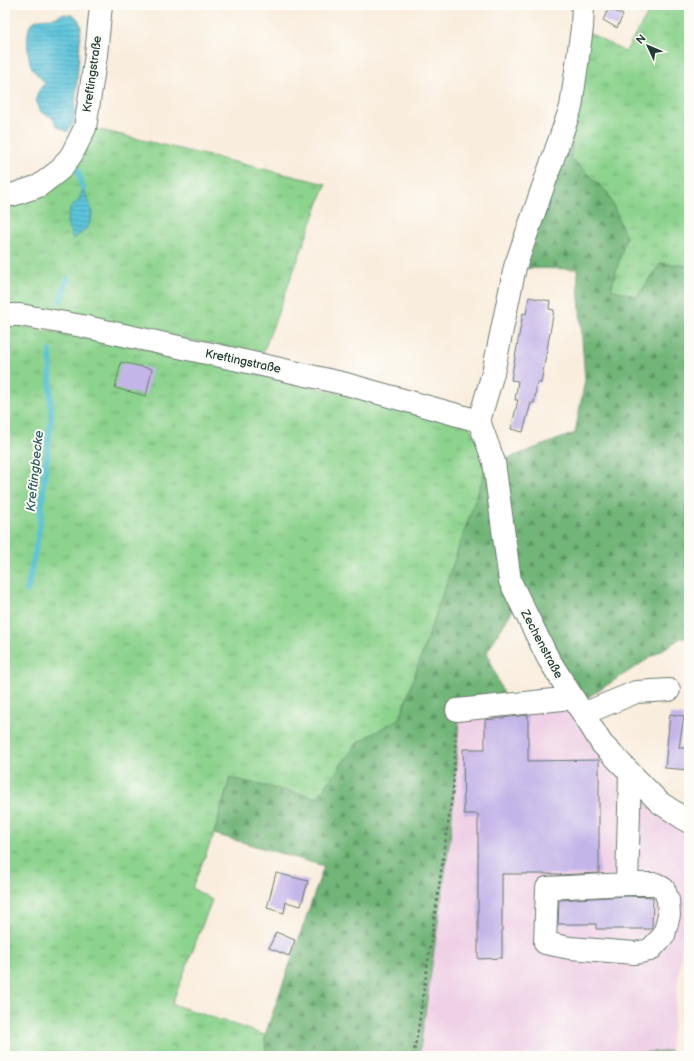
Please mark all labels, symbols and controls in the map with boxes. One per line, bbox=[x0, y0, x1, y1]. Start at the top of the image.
north arrow bbox=[628, 26, 668, 66]
text: N bbox=[634, 32, 649, 47]
street label: Kreftingstraße bbox=[80, 35, 105, 113]
street label: Kreftingstraße bbox=[204, 346, 282, 377]
water label: Kreftingbecke bbox=[23, 429, 47, 512]
street label: Zechenstraße bbox=[517, 606, 566, 681]

